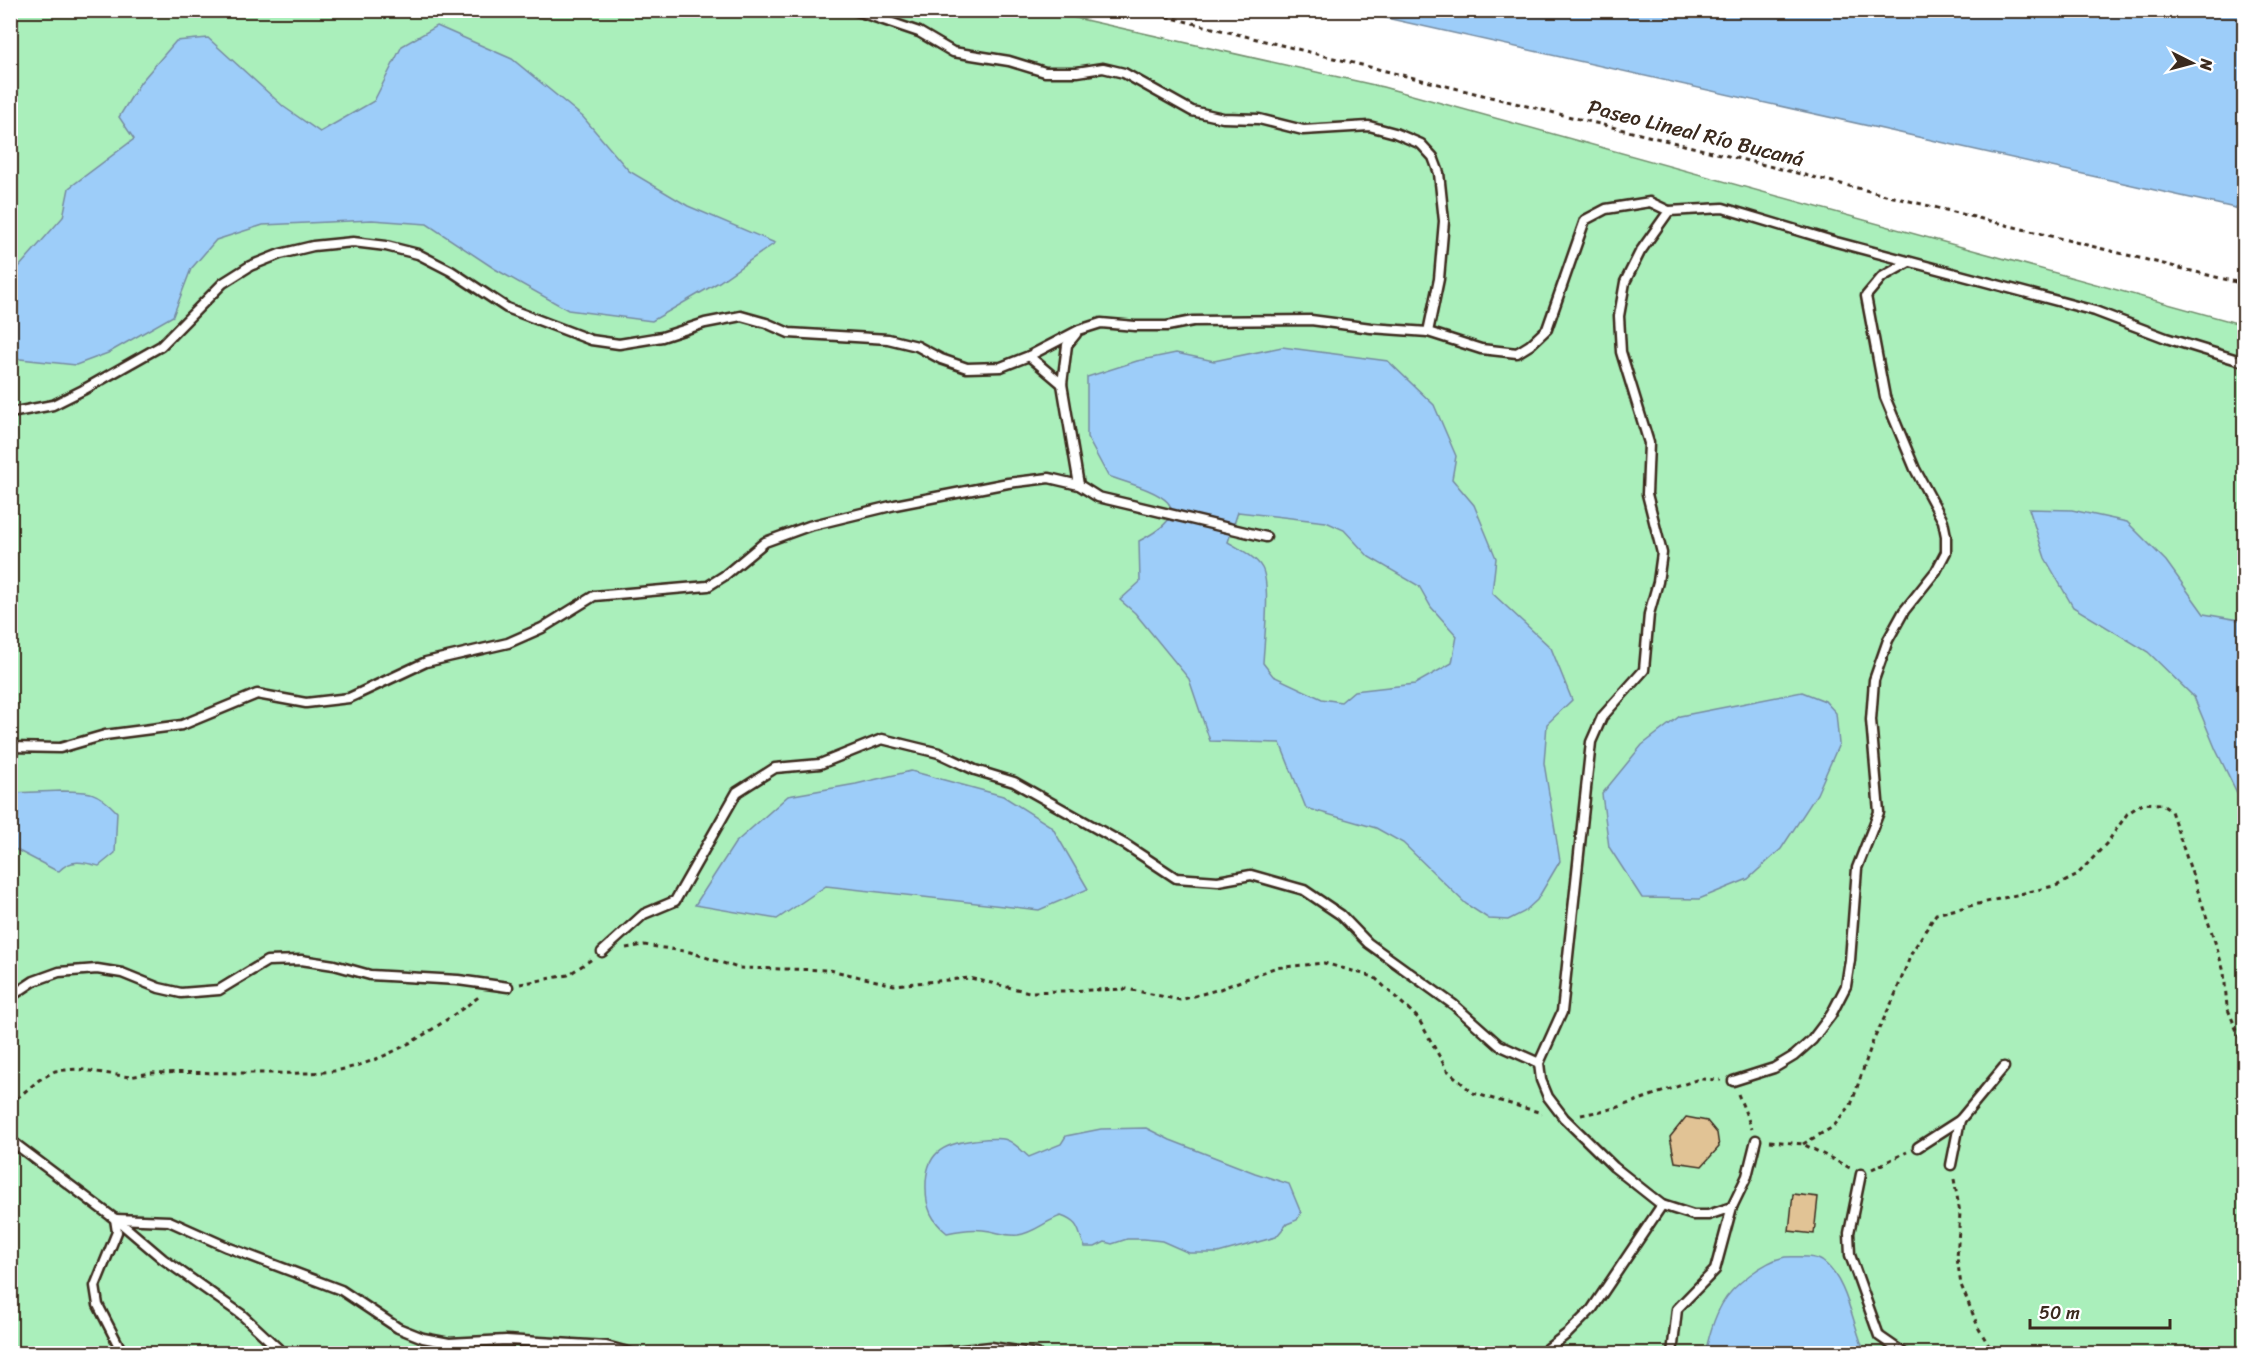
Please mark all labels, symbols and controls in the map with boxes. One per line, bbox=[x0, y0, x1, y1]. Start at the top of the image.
north arrow bbox=[2162, 33, 2222, 93]
text: N bbox=[2191, 56, 2222, 72]
street label: Paseo Lineal Río Bucaná bbox=[1584, 88, 1808, 178]
scale bar bbox=[2030, 1292, 2170, 1330]
text: 50 m bbox=[2039, 1297, 2080, 1329]

